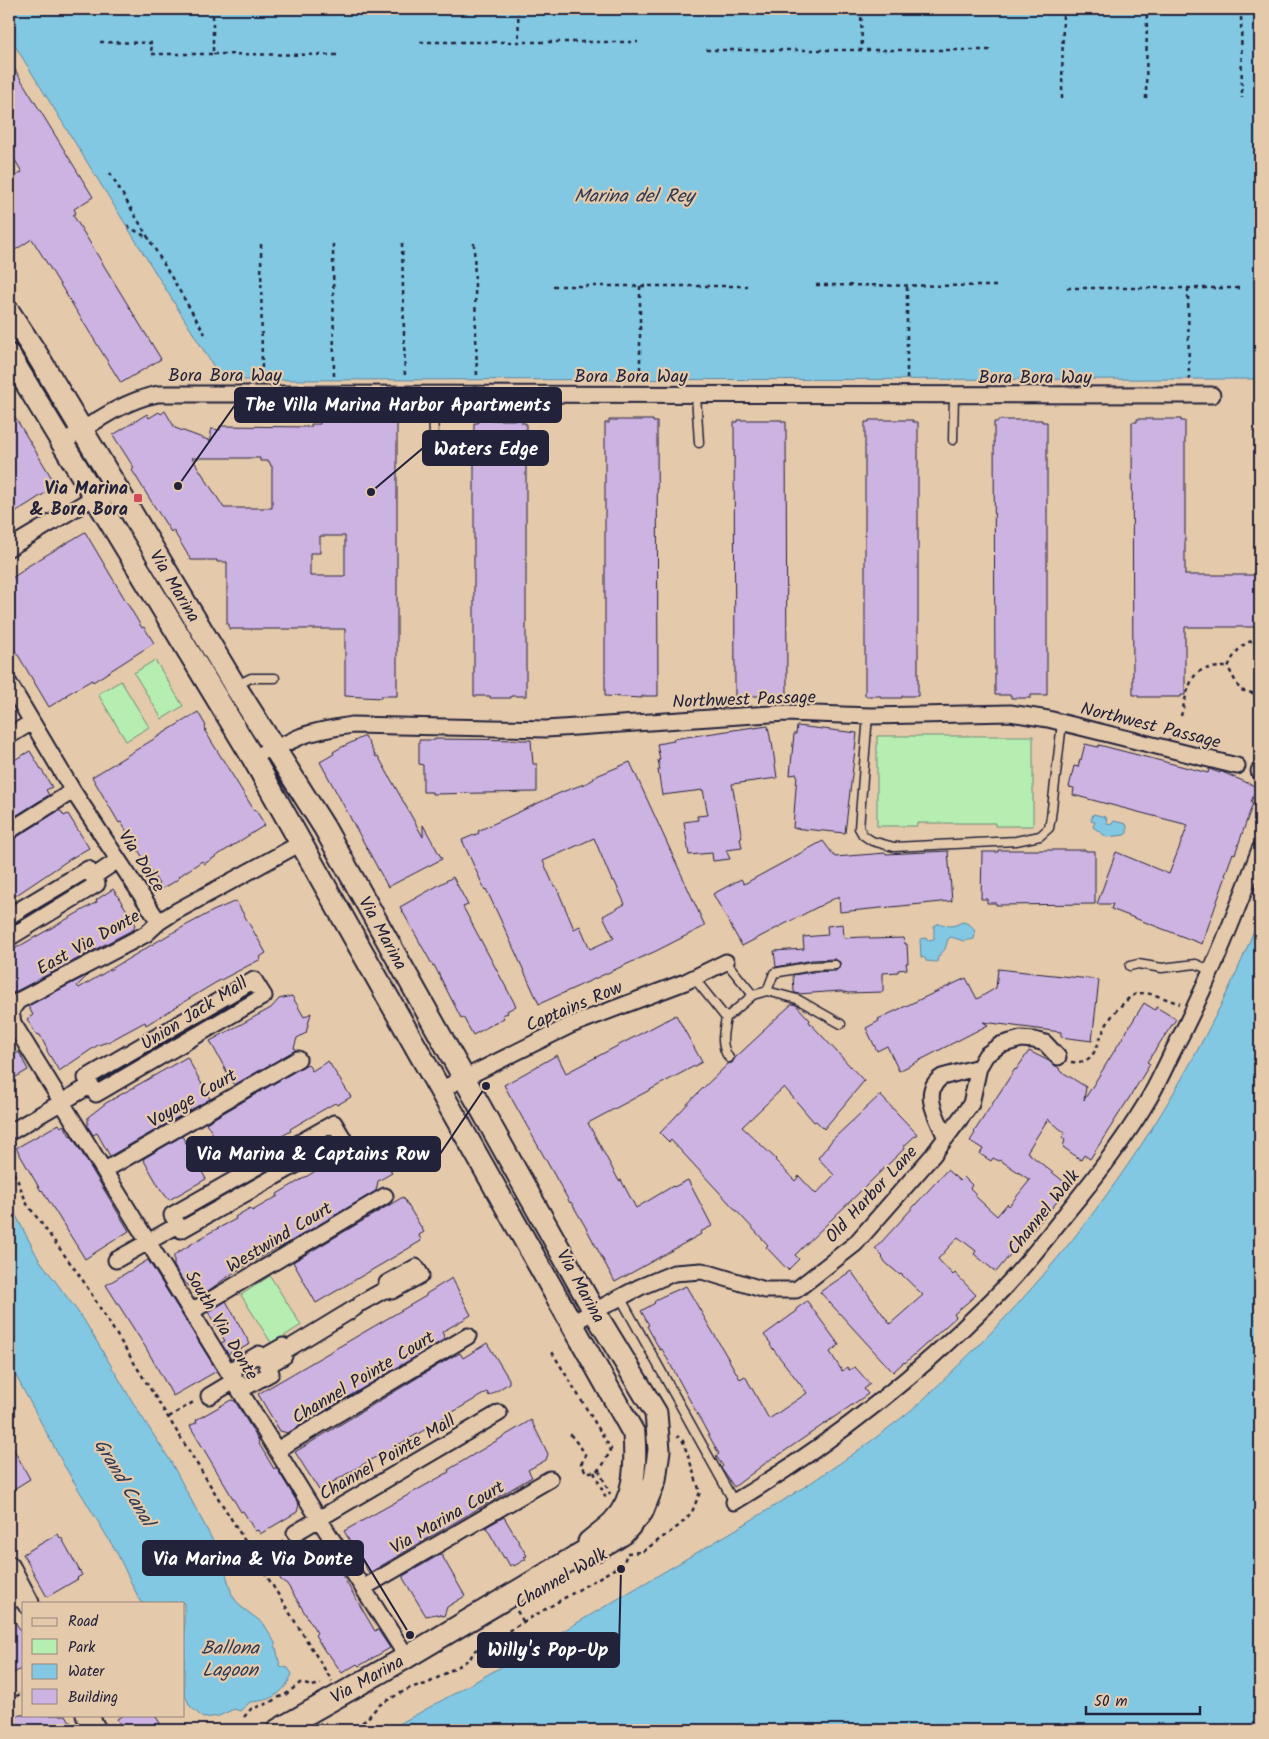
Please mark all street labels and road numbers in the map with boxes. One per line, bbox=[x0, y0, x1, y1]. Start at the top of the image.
street label: Bora Bora Way bbox=[168, 362, 282, 391]
street label: Bora Bora Way bbox=[574, 363, 688, 392]
street label: Bora Bora Way bbox=[978, 364, 1092, 393]
street label: Via Marina bbox=[141, 545, 207, 629]
street label: Northwest Passage bbox=[672, 684, 816, 717]
street label: Northwest Passage bbox=[1077, 695, 1224, 758]
street label: Via Dolce bbox=[110, 825, 172, 899]
street label: Via Marina bbox=[350, 892, 414, 976]
street label: East Via Donte bbox=[32, 903, 146, 984]
street label: Union Jack Mall bbox=[136, 969, 255, 1059]
street label: Captains Row bbox=[522, 974, 628, 1041]
street label: Voyage Court bbox=[143, 1061, 244, 1137]
street label: Old Harbor Lane bbox=[819, 1139, 925, 1251]
street label: Channel Walk bbox=[1000, 1163, 1088, 1262]
street label: Westwind Court bbox=[221, 1195, 339, 1281]
street label: Via Marina bbox=[548, 1245, 612, 1329]
street label: South Via Donte bbox=[176, 1265, 265, 1386]
street label: Channel Pointe Court bbox=[287, 1324, 442, 1433]
street label: Channel Pointe Mall bbox=[314, 1407, 462, 1509]
street label: Via Marina Court bbox=[385, 1473, 511, 1563]
street label: Channel Walk bbox=[510, 1541, 614, 1618]
street label: Via Marina bbox=[326, 1648, 410, 1712]

